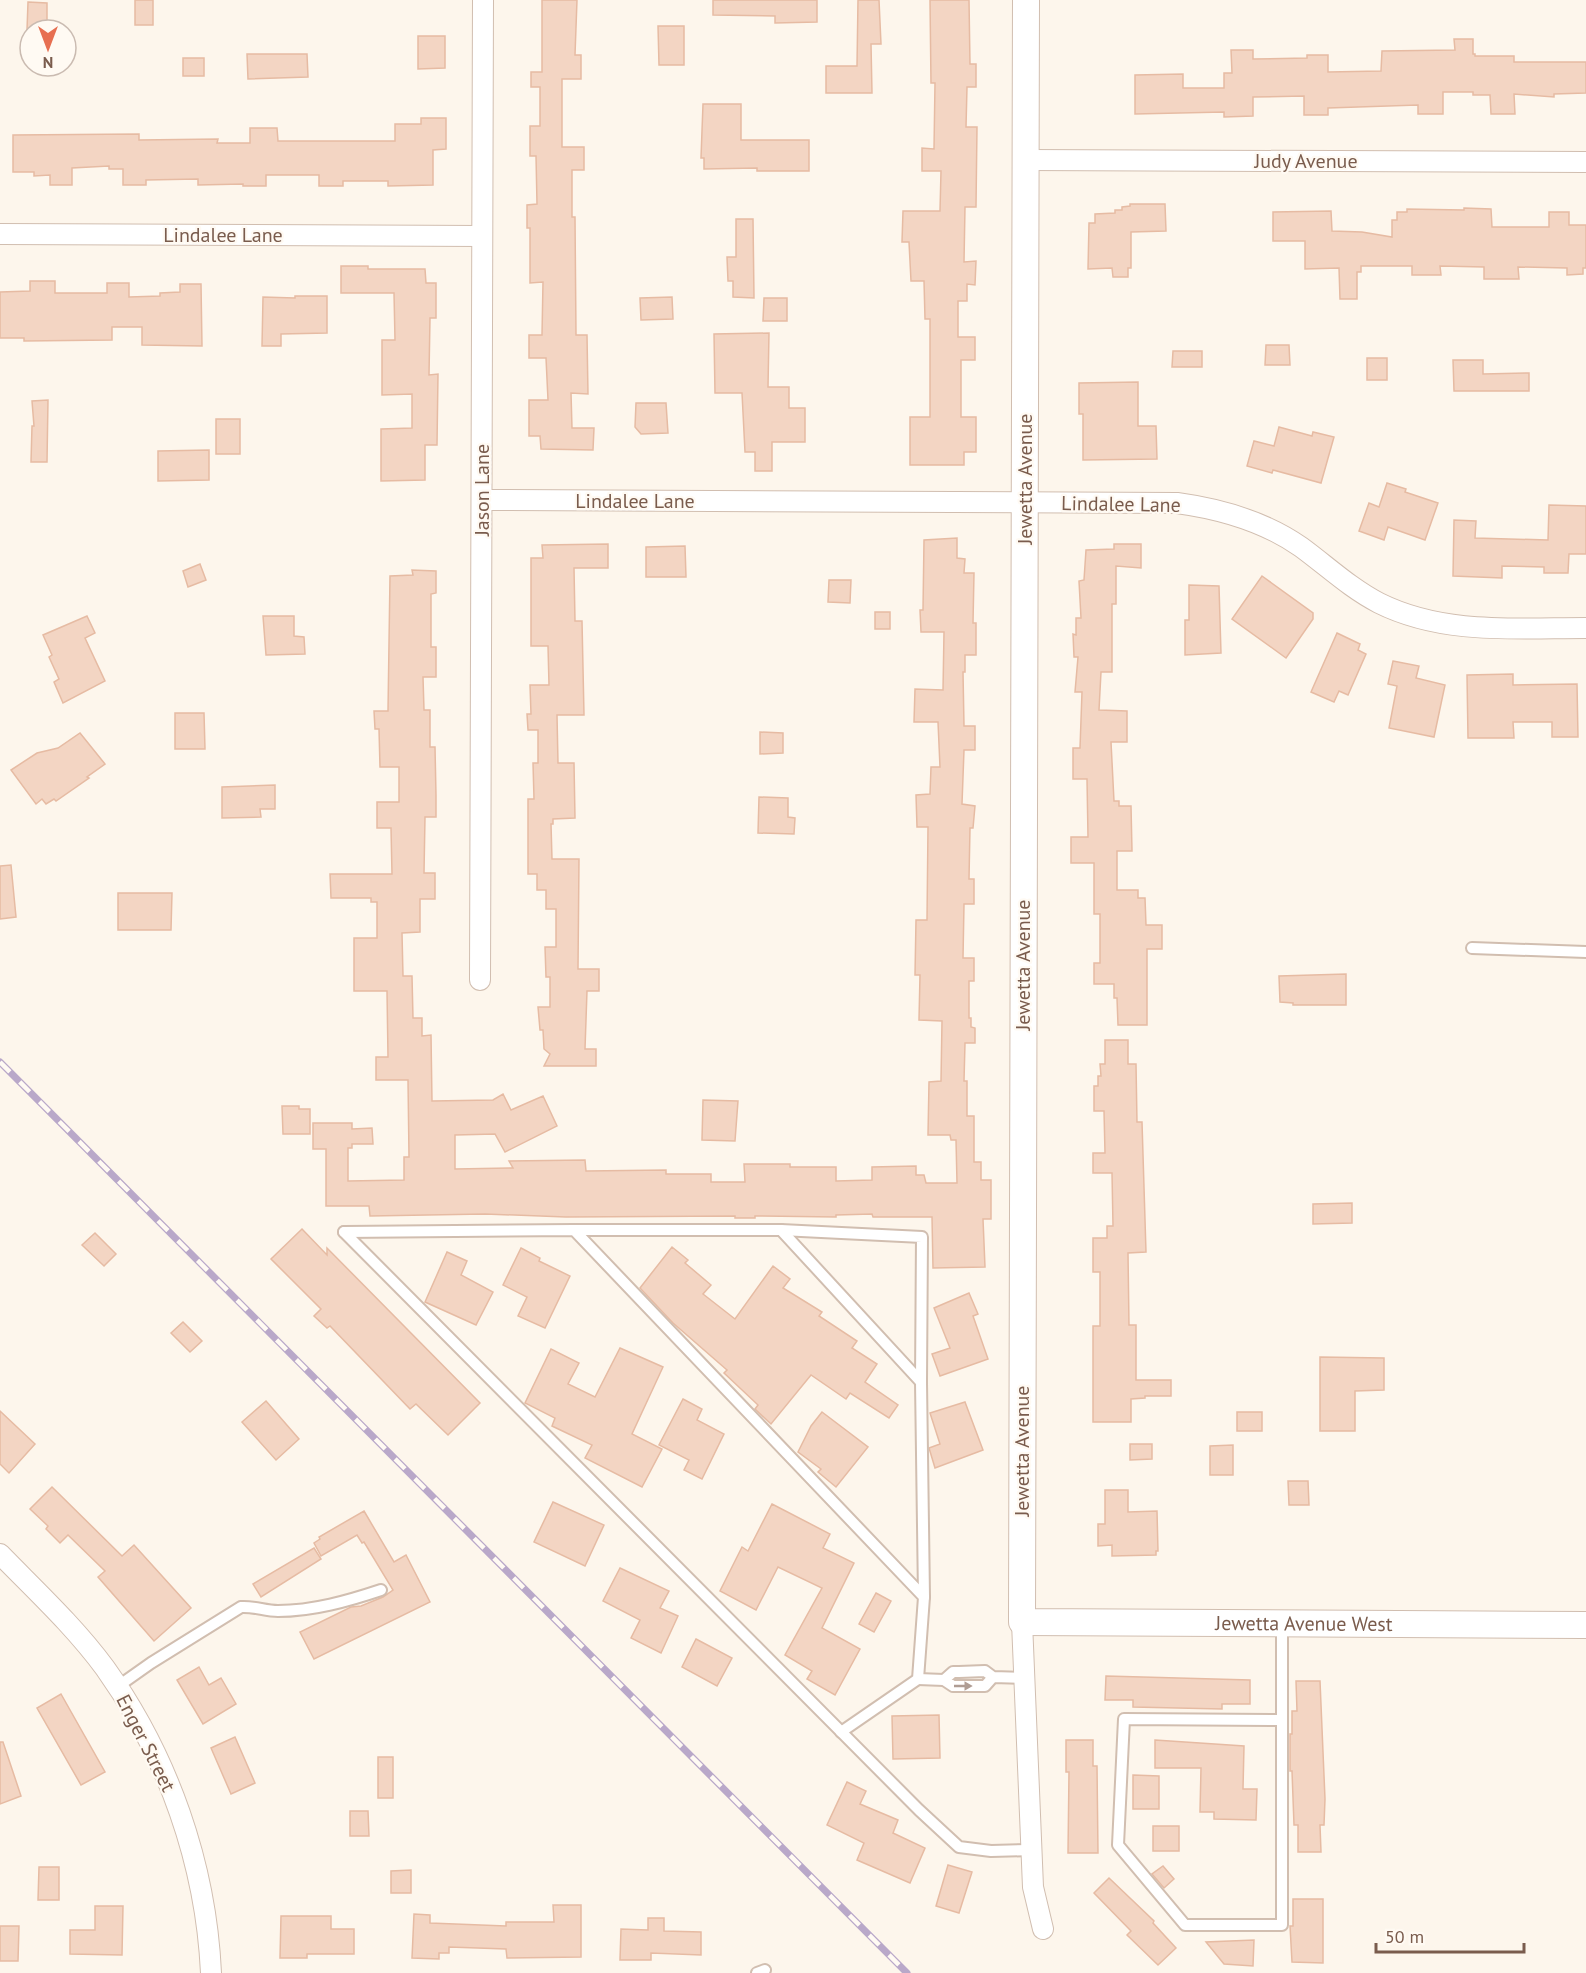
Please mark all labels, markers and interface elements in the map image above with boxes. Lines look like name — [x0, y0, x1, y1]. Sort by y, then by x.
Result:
north arrow — [18, 18, 78, 78]
text: N — [43, 53, 53, 73]
street label: Judy Avenue — [1253, 148, 1358, 174]
street label: Lindalee Lane — [163, 222, 283, 248]
street label: Jewetta Avenue — [1012, 413, 1038, 546]
street label: Jason Lane — [469, 444, 495, 537]
street label: Lindalee Lane — [575, 488, 695, 514]
street label: Lindalee Lane — [1061, 490, 1181, 518]
street label: Jewetta Avenue — [1010, 899, 1036, 1032]
street label: Jewetta Avenue — [1009, 1385, 1035, 1518]
street label: Jewetta Avenue West — [1214, 1610, 1393, 1637]
one-way arrow — [954, 1681, 973, 1691]
street label: Enger Street — [110, 1690, 182, 1796]
scale bar — [1376, 1916, 1524, 1954]
text: 50 m — [1385, 1925, 1424, 1948]

